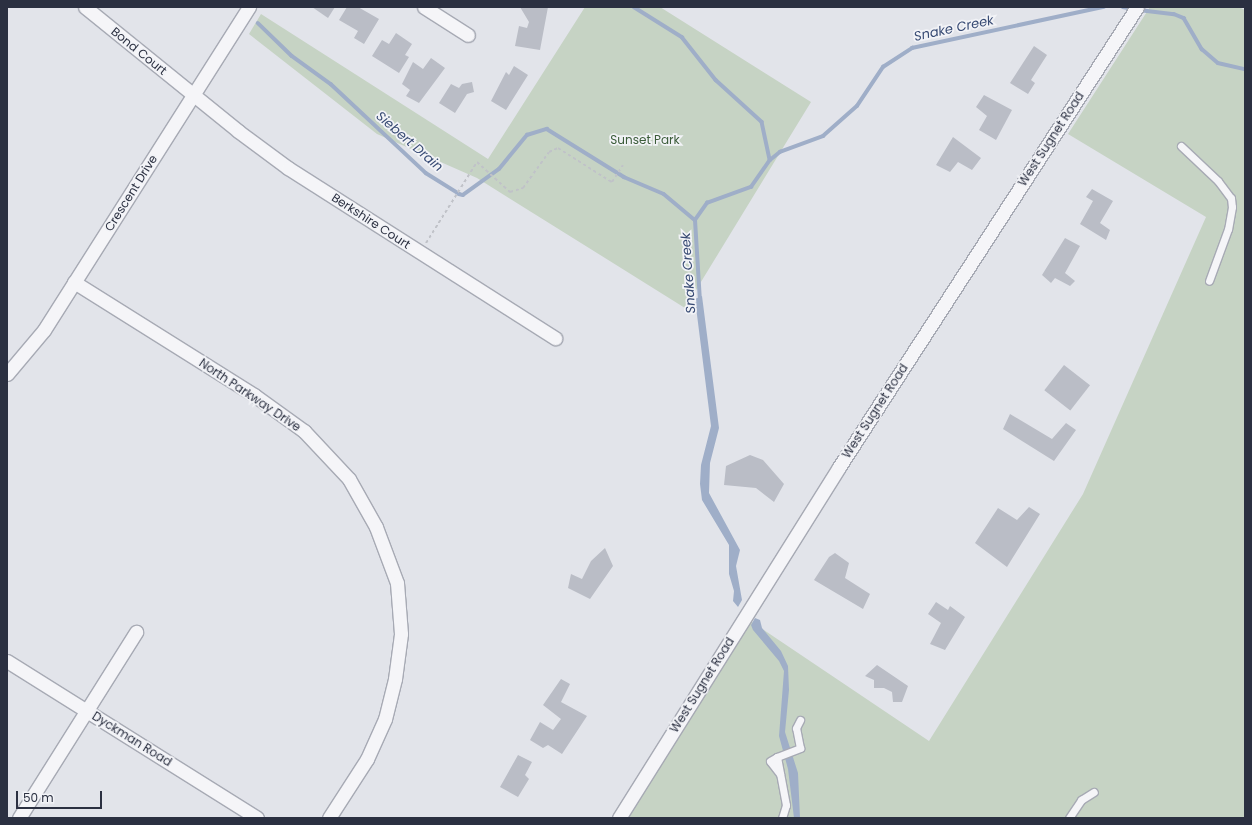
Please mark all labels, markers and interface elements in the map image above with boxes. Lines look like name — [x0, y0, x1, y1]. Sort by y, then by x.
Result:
water label: Snake Creek — [913, 13, 995, 45]
street label: Bond Court — [108, 24, 170, 78]
street label: West Sugnet Road — [1015, 89, 1087, 189]
water label: Siebert Drain — [372, 109, 446, 175]
park label: Sunset Park — [610, 133, 680, 147]
street label: Crescent Drive — [102, 152, 160, 234]
street label: Berkshire Court — [329, 190, 413, 252]
water label: Snake Creek — [678, 232, 700, 314]
street label: North Parkway Drive — [196, 356, 304, 434]
street label: West Sugnet Road — [839, 361, 911, 461]
street label: West Sugnet Road — [667, 635, 737, 735]
street label: Dyckman Road — [89, 709, 175, 769]
scale bar — [18, 783, 104, 809]
text: 50 m — [23, 789, 54, 806]

